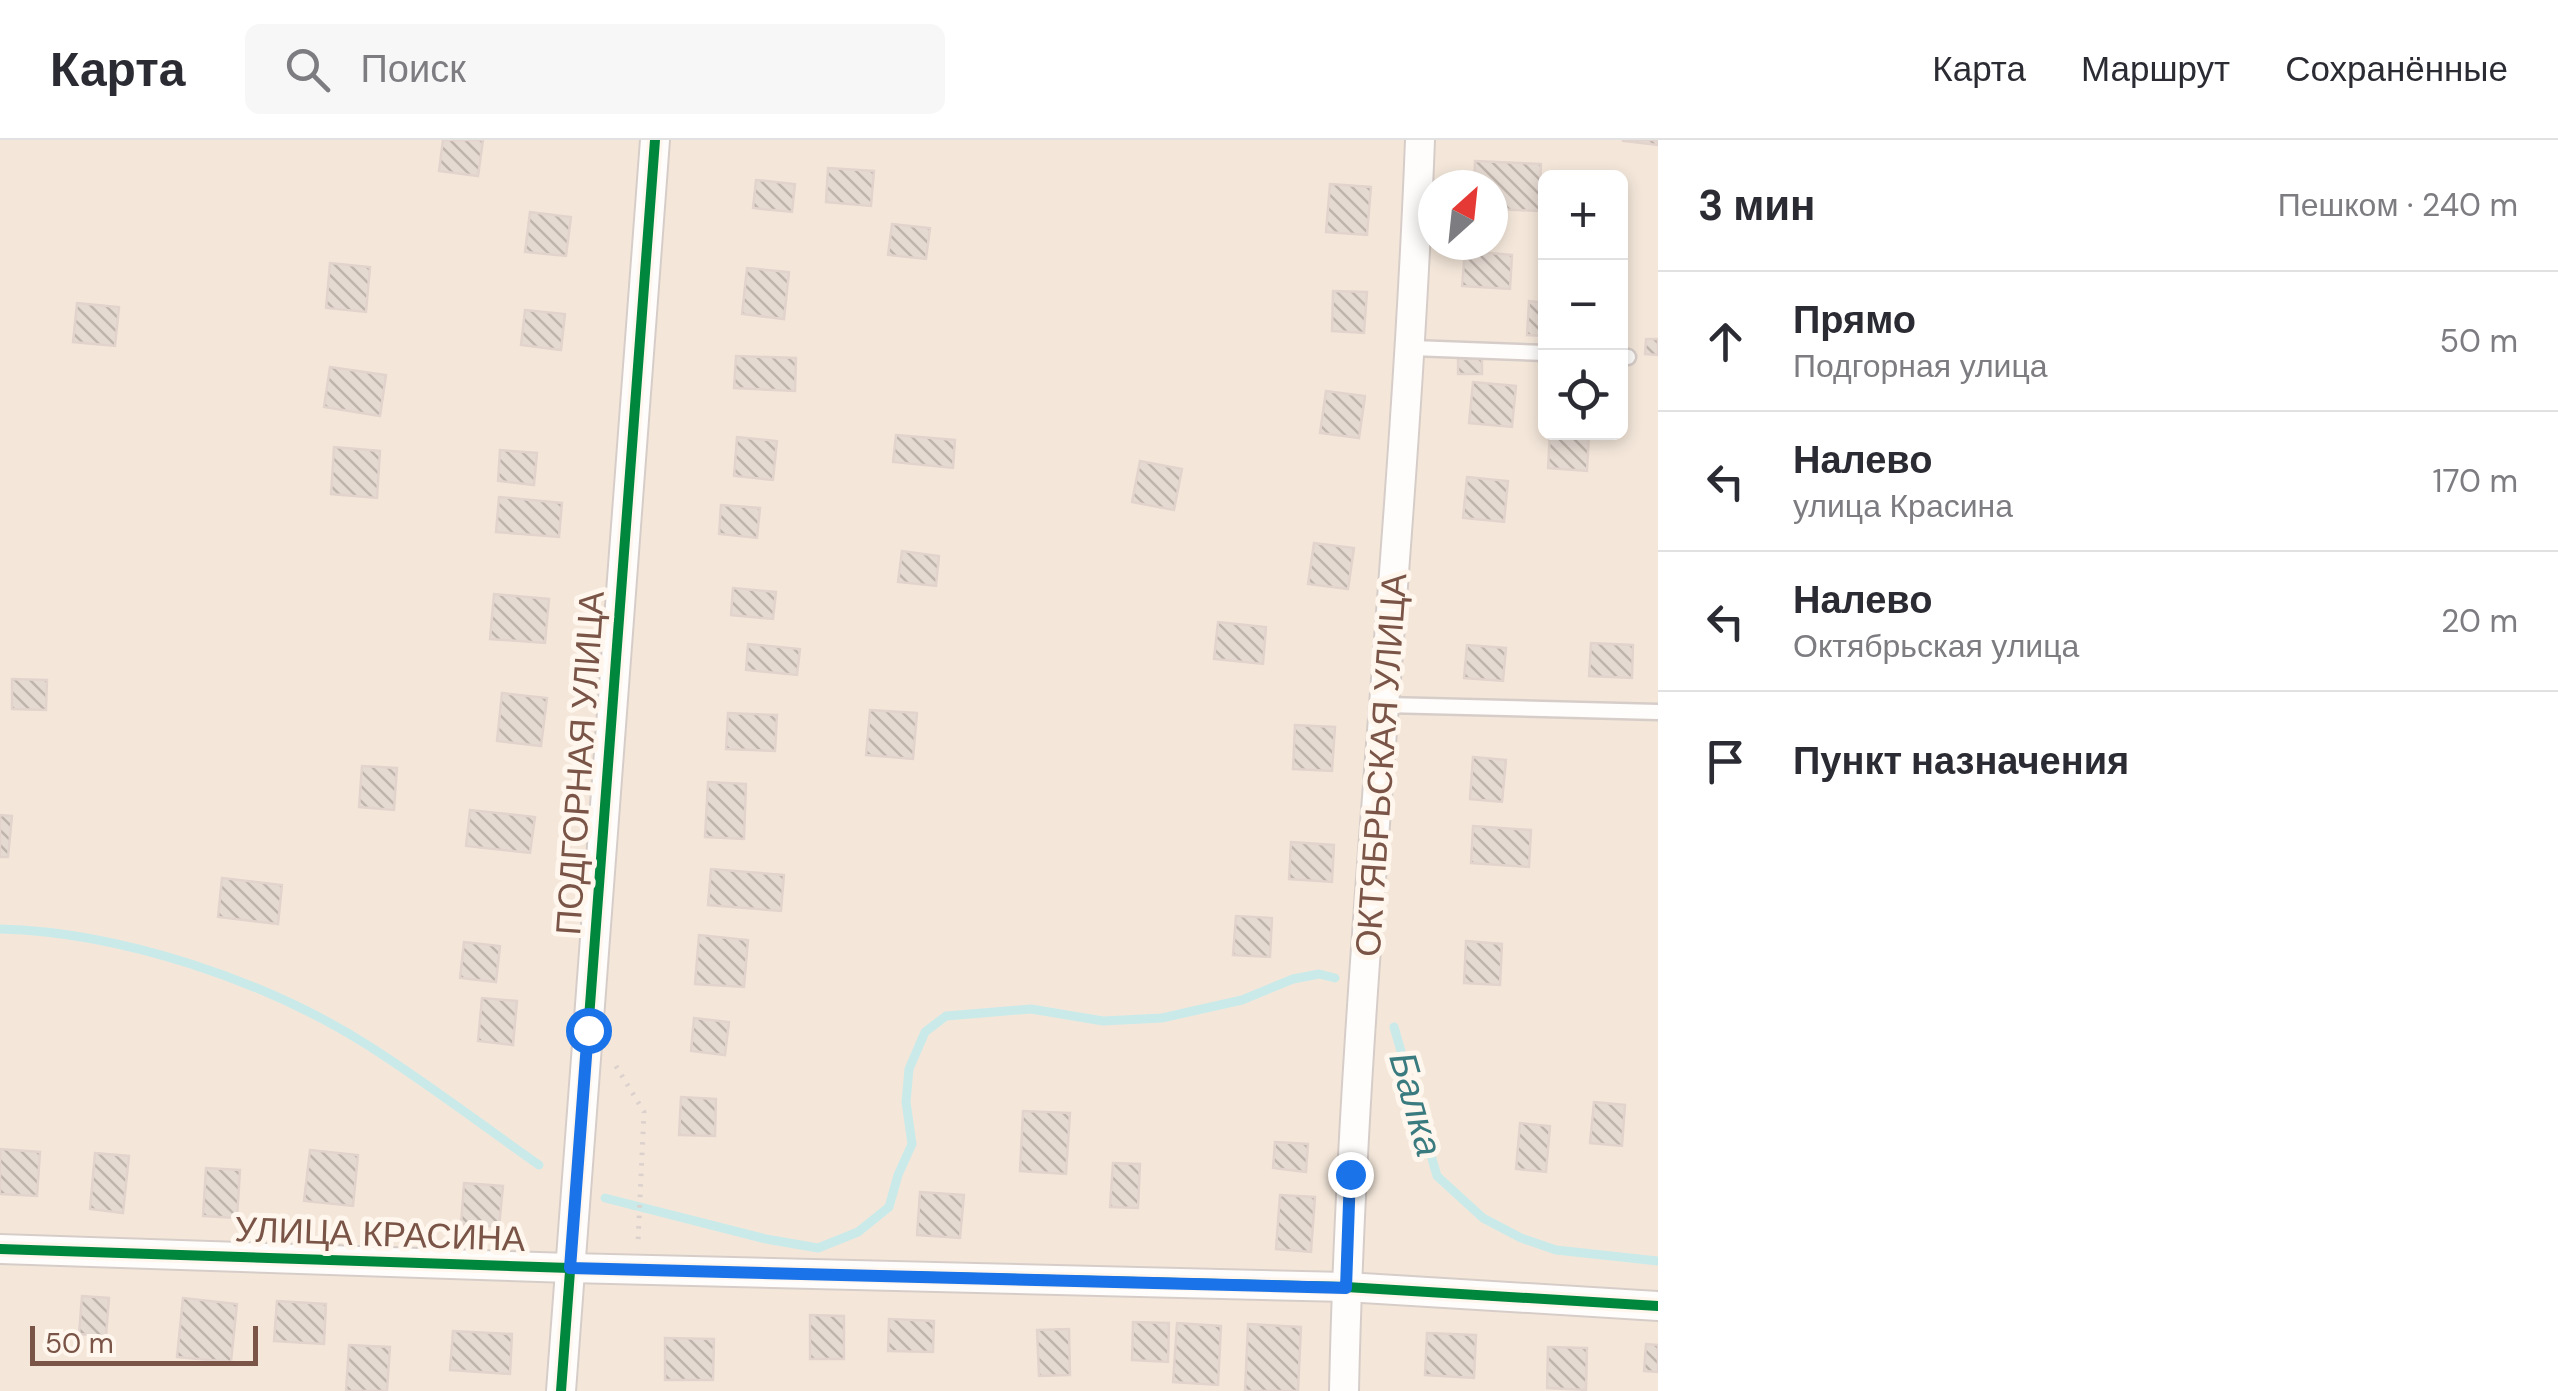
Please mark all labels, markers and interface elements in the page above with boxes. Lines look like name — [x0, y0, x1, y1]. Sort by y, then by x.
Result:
search box — [245, 24, 945, 114]
text: Карта — [50, 38, 185, 101]
icon: search — [280, 42, 335, 97]
text: Поиск — [360, 44, 466, 94]
text: Карта — [1932, 46, 2026, 92]
text: Маршрут — [2081, 46, 2230, 92]
text: Сохранённые — [2285, 46, 2508, 92]
north arrow — [1418, 170, 1508, 260]
map controls — [1538, 170, 1628, 440]
button: + — [1538, 170, 1628, 260]
text: 3 мин — [1698, 178, 1815, 233]
text: Пешком · 240 m — [2278, 184, 2518, 226]
button: − — [1538, 260, 1628, 350]
text: Прямо — [1793, 295, 1916, 345]
icon: ahead — [1698, 314, 1753, 369]
text: 50 m — [2440, 320, 2518, 362]
text: Подгорная улица — [1793, 345, 2048, 387]
button: locate — [1538, 350, 1628, 440]
text: Налево — [1793, 435, 1932, 485]
icon: left — [1698, 454, 1753, 509]
text: 170 m — [2432, 460, 2518, 502]
text: улица Красина — [1793, 485, 2013, 527]
street label: ОКТЯБРЬСКАЯ УЛИЦА — [1345, 571, 1417, 958]
text: Налево — [1793, 575, 1932, 625]
street label: ПОДГОРНАЯ УЛИЦА — [545, 589, 615, 936]
icon: left — [1698, 594, 1753, 649]
text: 20 m — [2441, 600, 2518, 642]
text: Октябрьская улица — [1793, 625, 2079, 667]
icon: arrive — [1698, 734, 1753, 789]
text: Пункт назначения — [1793, 736, 2129, 786]
route start — [566, 1008, 612, 1054]
water label: Балка — [1377, 1046, 1455, 1162]
route end — [1328, 1152, 1374, 1198]
street label: УЛИЦА КРАСИНА — [234, 1206, 527, 1262]
scale bar — [30, 1321, 258, 1366]
text: 50 m — [45, 1325, 114, 1362]

